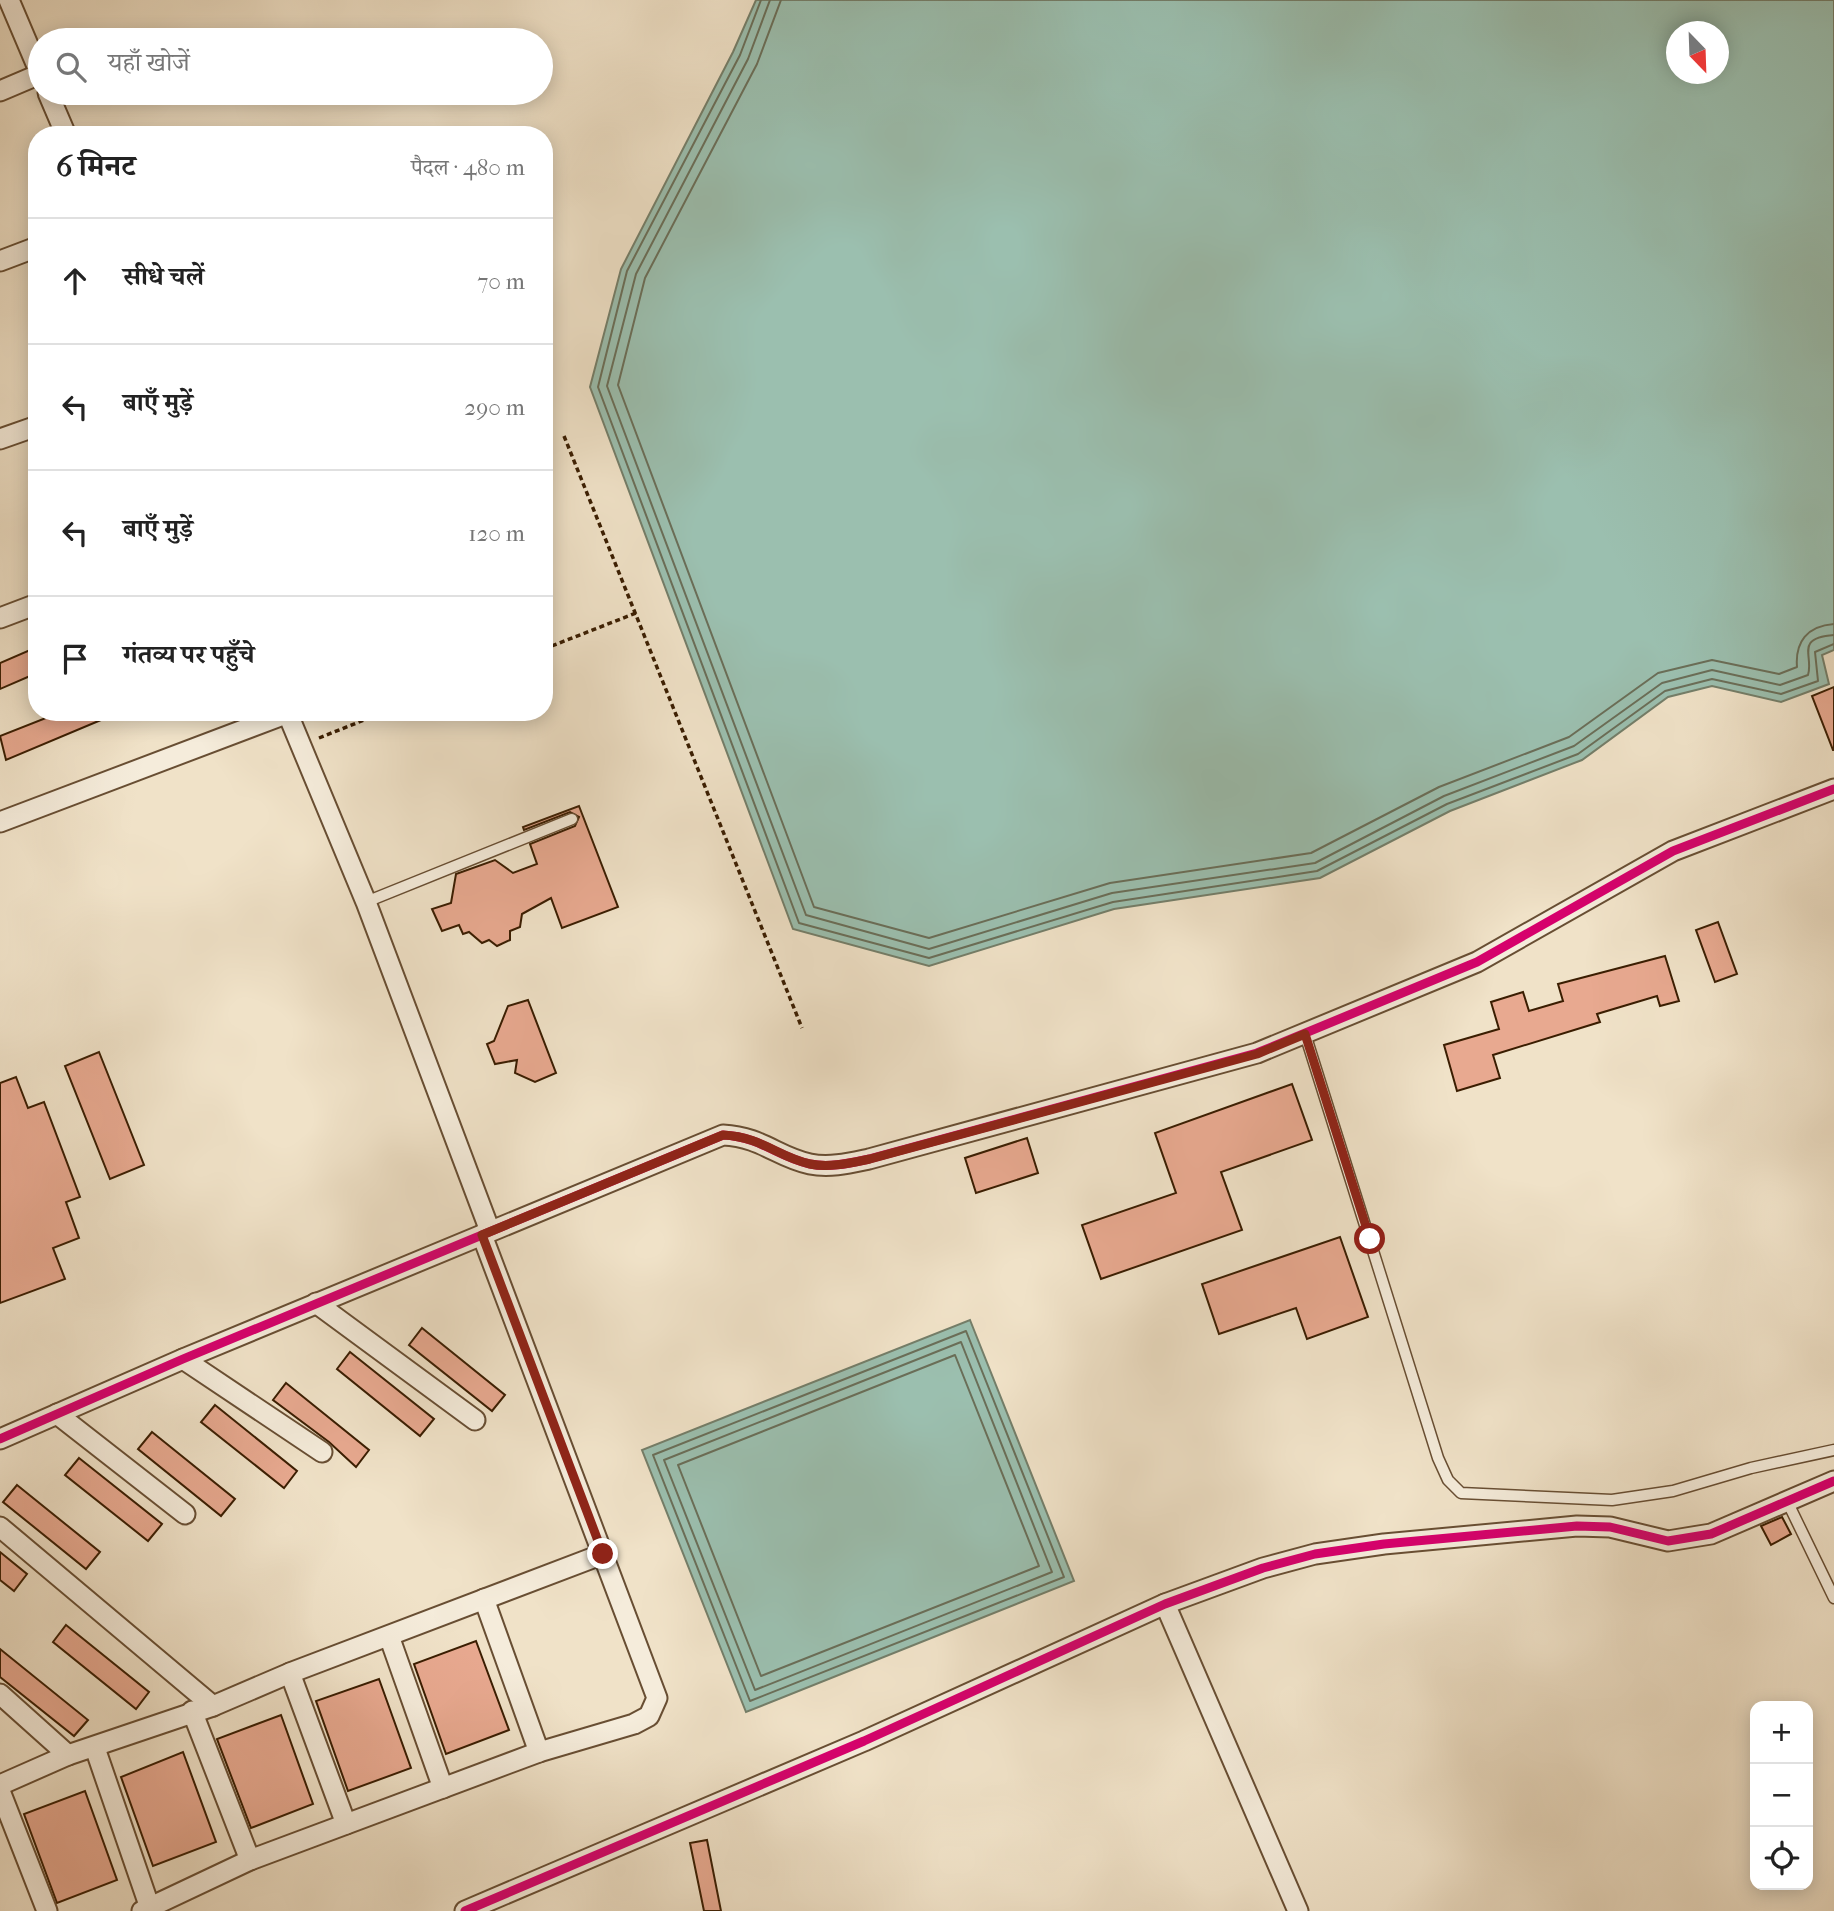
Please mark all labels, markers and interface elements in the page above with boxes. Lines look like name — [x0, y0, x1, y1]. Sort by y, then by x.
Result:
north arrow — [1666, 21, 1729, 84]
search box — [28, 28, 553, 105]
text: यहाँ खोजें — [108, 47, 190, 78]
icon: search — [52, 48, 90, 86]
text: 6 मिनट — [56, 149, 136, 184]
text: पैदल · 480 m — [411, 154, 525, 181]
text: सीधे चलें — [123, 261, 204, 292]
icon: ahead — [56, 262, 94, 300]
text: 70 m — [477, 268, 525, 295]
text: बाएँ मुड़ें — [123, 387, 193, 418]
icon: left — [56, 388, 94, 426]
text: 290 m — [464, 394, 525, 421]
text: बाएँ मुड़ें — [123, 513, 193, 544]
icon: left — [56, 514, 94, 552]
text: 120 m — [468, 520, 525, 547]
text: गंतव्य पर पहुँचे — [123, 639, 254, 670]
icon: arrive — [56, 640, 94, 678]
route start — [1354, 1223, 1385, 1254]
route end — [587, 1538, 618, 1569]
map controls — [1750, 1701, 1813, 1890]
button: + — [1750, 1701, 1813, 1764]
button: − — [1750, 1764, 1813, 1827]
button: locate — [1750, 1827, 1813, 1890]

